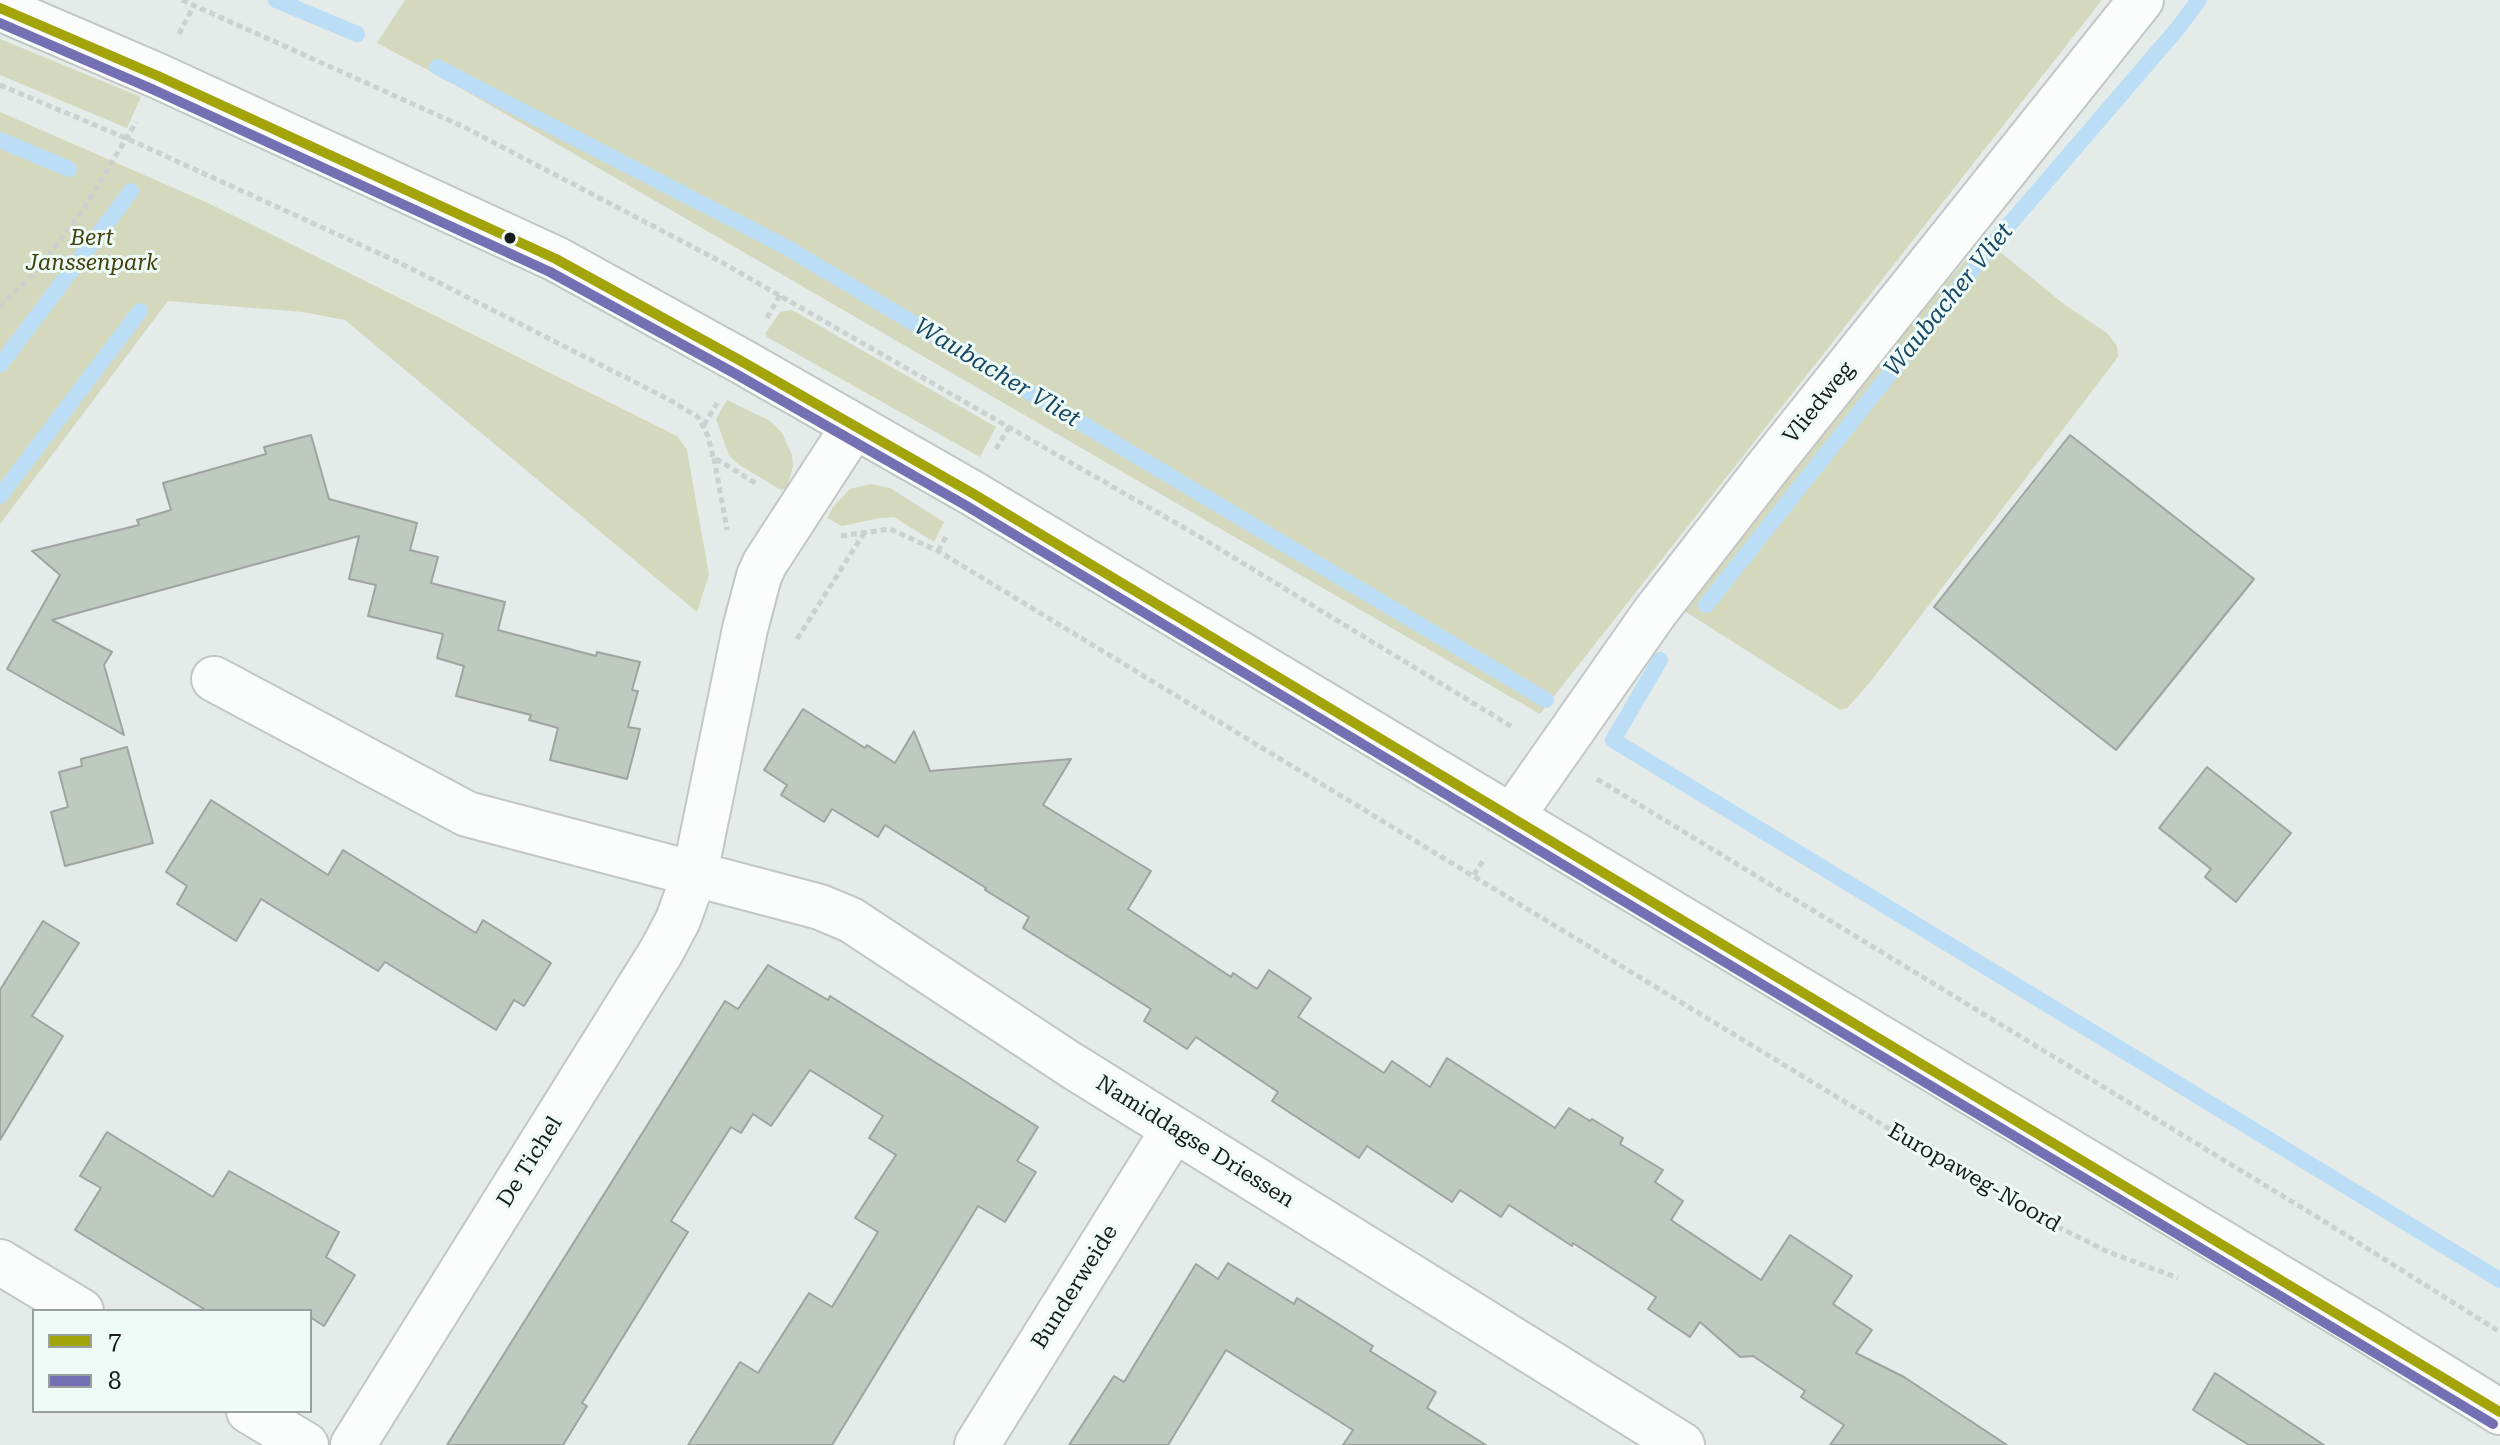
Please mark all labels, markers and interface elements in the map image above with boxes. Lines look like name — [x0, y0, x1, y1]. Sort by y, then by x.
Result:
water label: Waubacher Vliet — [1878, 218, 2020, 382]
park label: Bert Janssenpark — [26, 226, 158, 278]
unlabelled marker — [502, 230, 518, 246]
water label: Waubacher Vliet — [909, 312, 1085, 434]
street label: Vliedweg — [1778, 357, 1860, 449]
street label: Namiddagse Driessen — [1091, 1070, 1299, 1214]
street label: De Tichel — [492, 1112, 568, 1212]
street label: Europaweg-Noord — [1883, 1118, 2065, 1238]
street label: Bunderweide — [1026, 1220, 1124, 1354]
legend — [32, 1309, 312, 1413]
text: 7 — [108, 1327, 121, 1355]
text: 8 — [108, 1367, 121, 1395]

